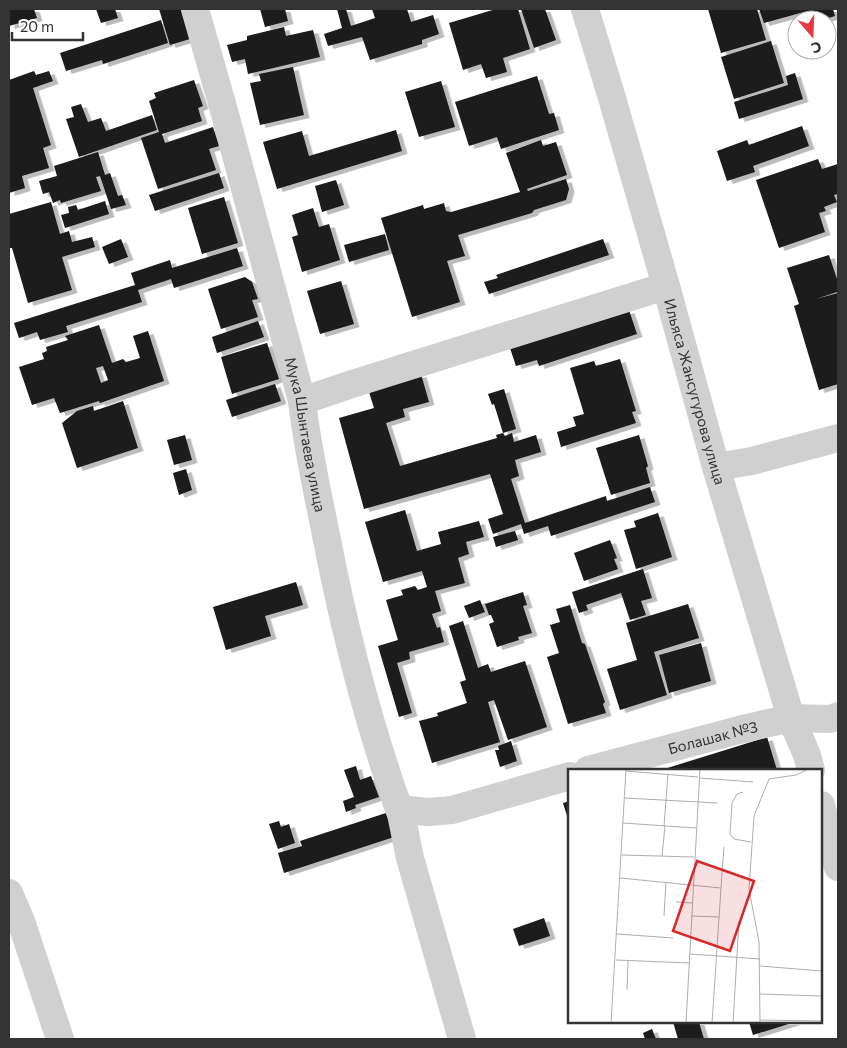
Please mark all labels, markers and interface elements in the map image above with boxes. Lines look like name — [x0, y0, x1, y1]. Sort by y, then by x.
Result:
scale bar — [12, 10, 84, 42]
north arrow — [787, 10, 837, 60]
text: 20 m — [20, 17, 54, 35]
text: С — [809, 38, 824, 57]
street label: Ильяса Жансугурова улица — [661, 296, 730, 487]
street label: Мука Шынтаева улица — [282, 355, 330, 514]
street label: Болашак №3 — [666, 717, 759, 757]
inset map — [568, 769, 822, 1023]

